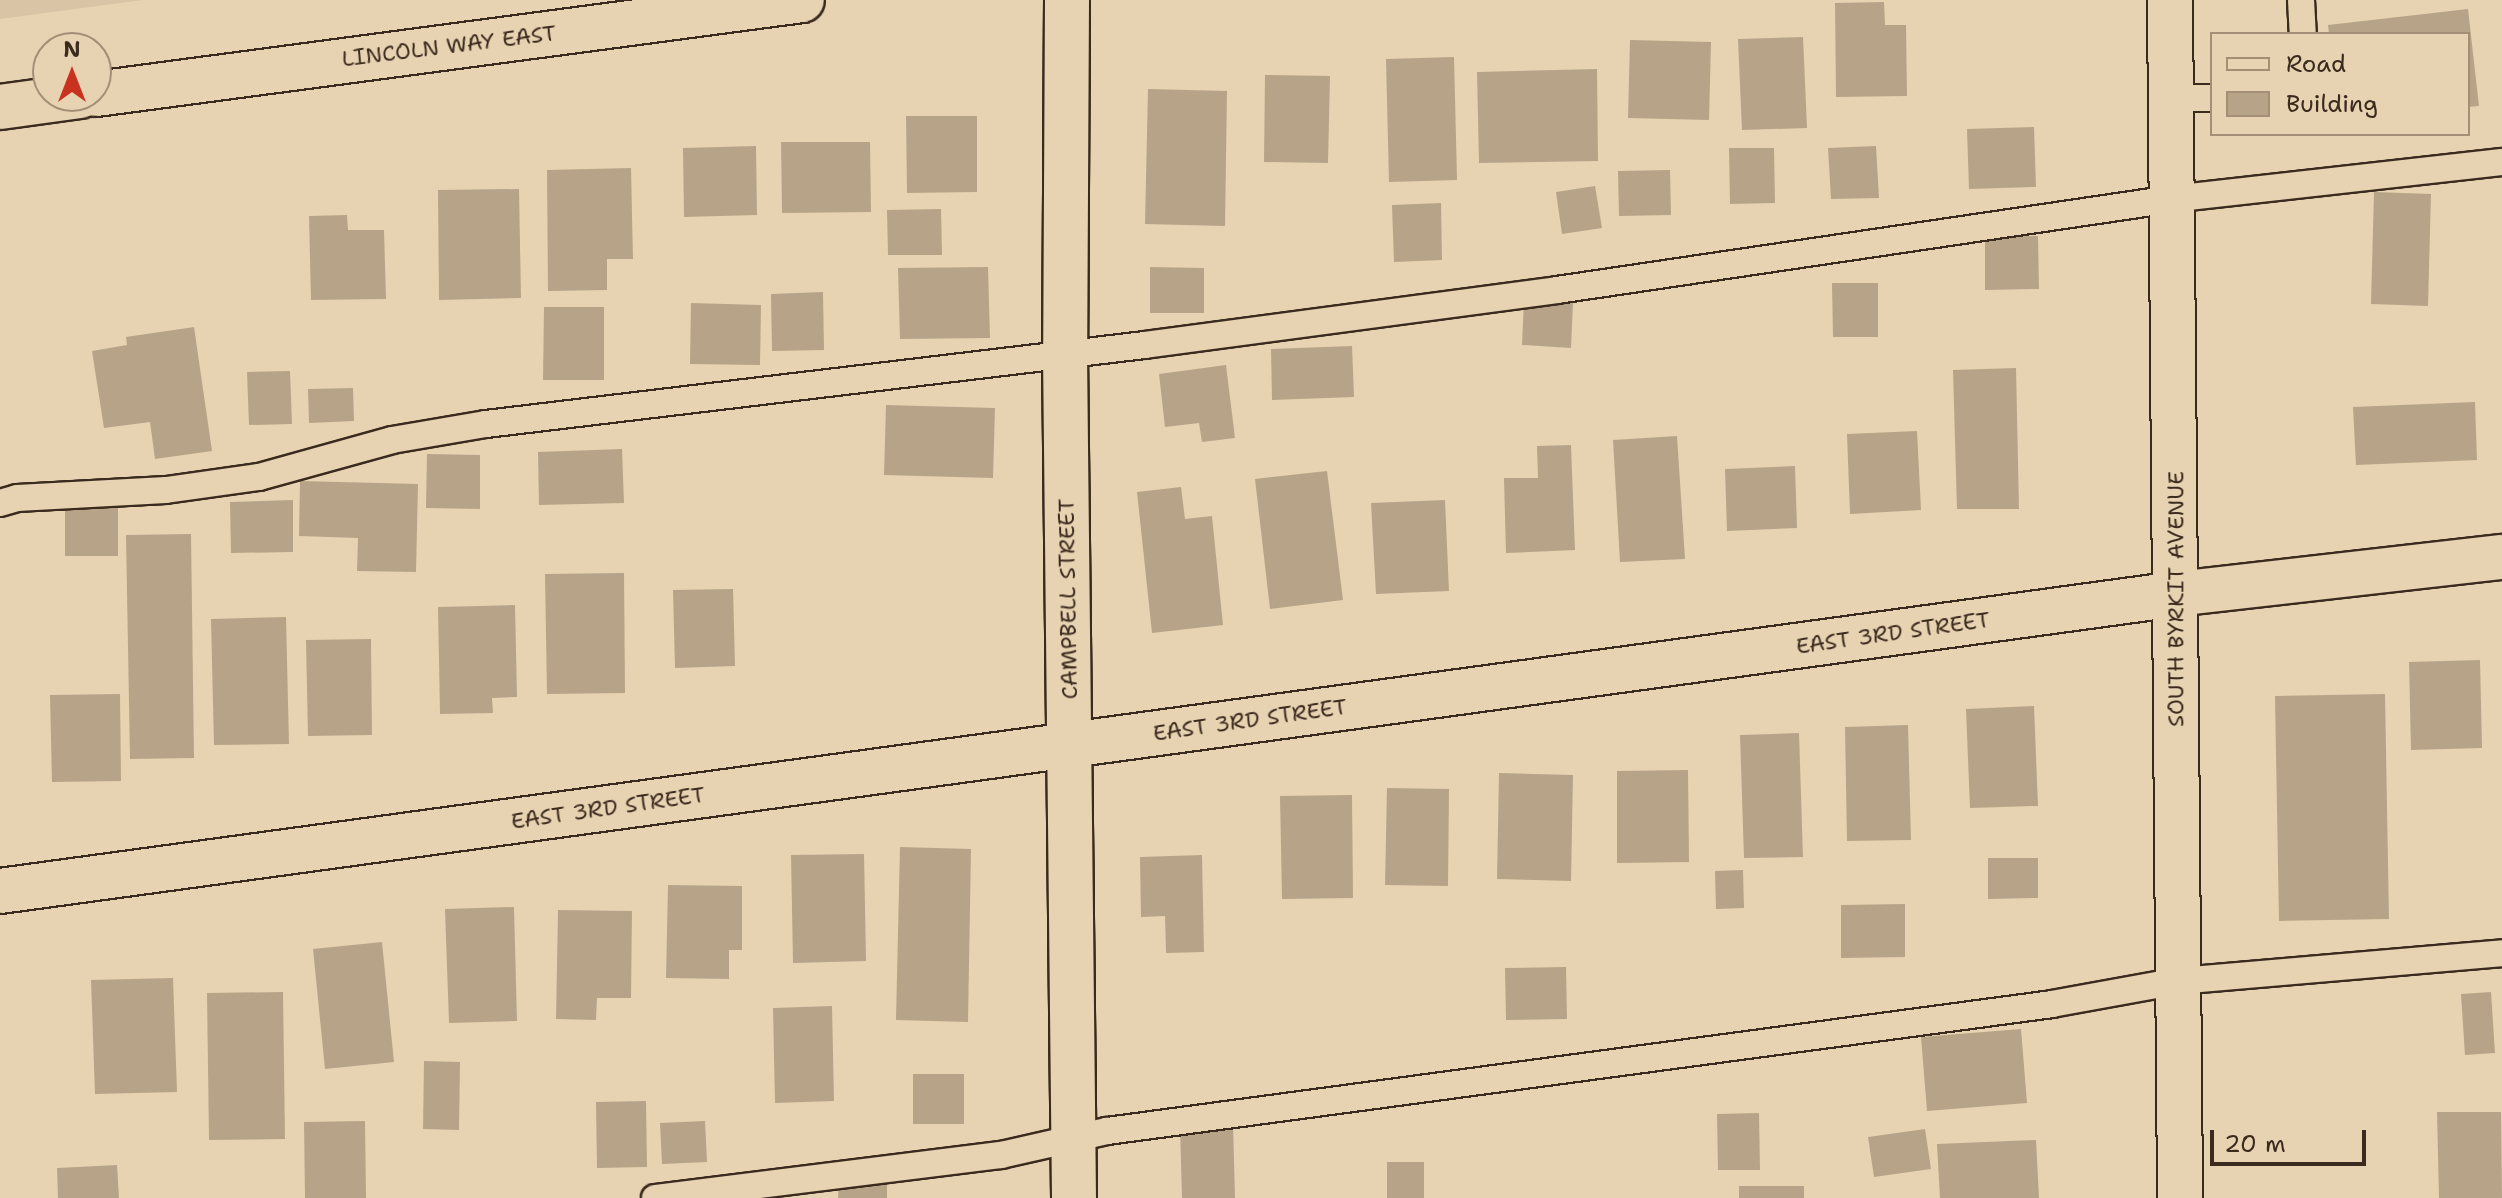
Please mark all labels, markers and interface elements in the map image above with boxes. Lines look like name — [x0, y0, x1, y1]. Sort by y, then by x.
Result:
street label: LINCOLN WAY EAST — [340, 20, 558, 72]
north arrow — [32, 32, 112, 112]
legend — [2210, 32, 2470, 136]
text: N — [63, 35, 81, 64]
text: Road — [2286, 48, 2346, 80]
text: Building — [2286, 88, 2378, 120]
street label: SOUTH BYRKIT AVENUE — [2163, 471, 2189, 727]
street label: CAMPBELL STREET — [1053, 498, 1083, 700]
street label: EAST 3RD STREET — [1794, 606, 1992, 660]
street label: EAST 3RD STREET — [1151, 693, 1349, 747]
street label: EAST 3RD STREET — [509, 781, 707, 835]
scale bar — [2214, 1114, 2370, 1164]
text: 20 m — [2224, 1128, 2286, 1160]

